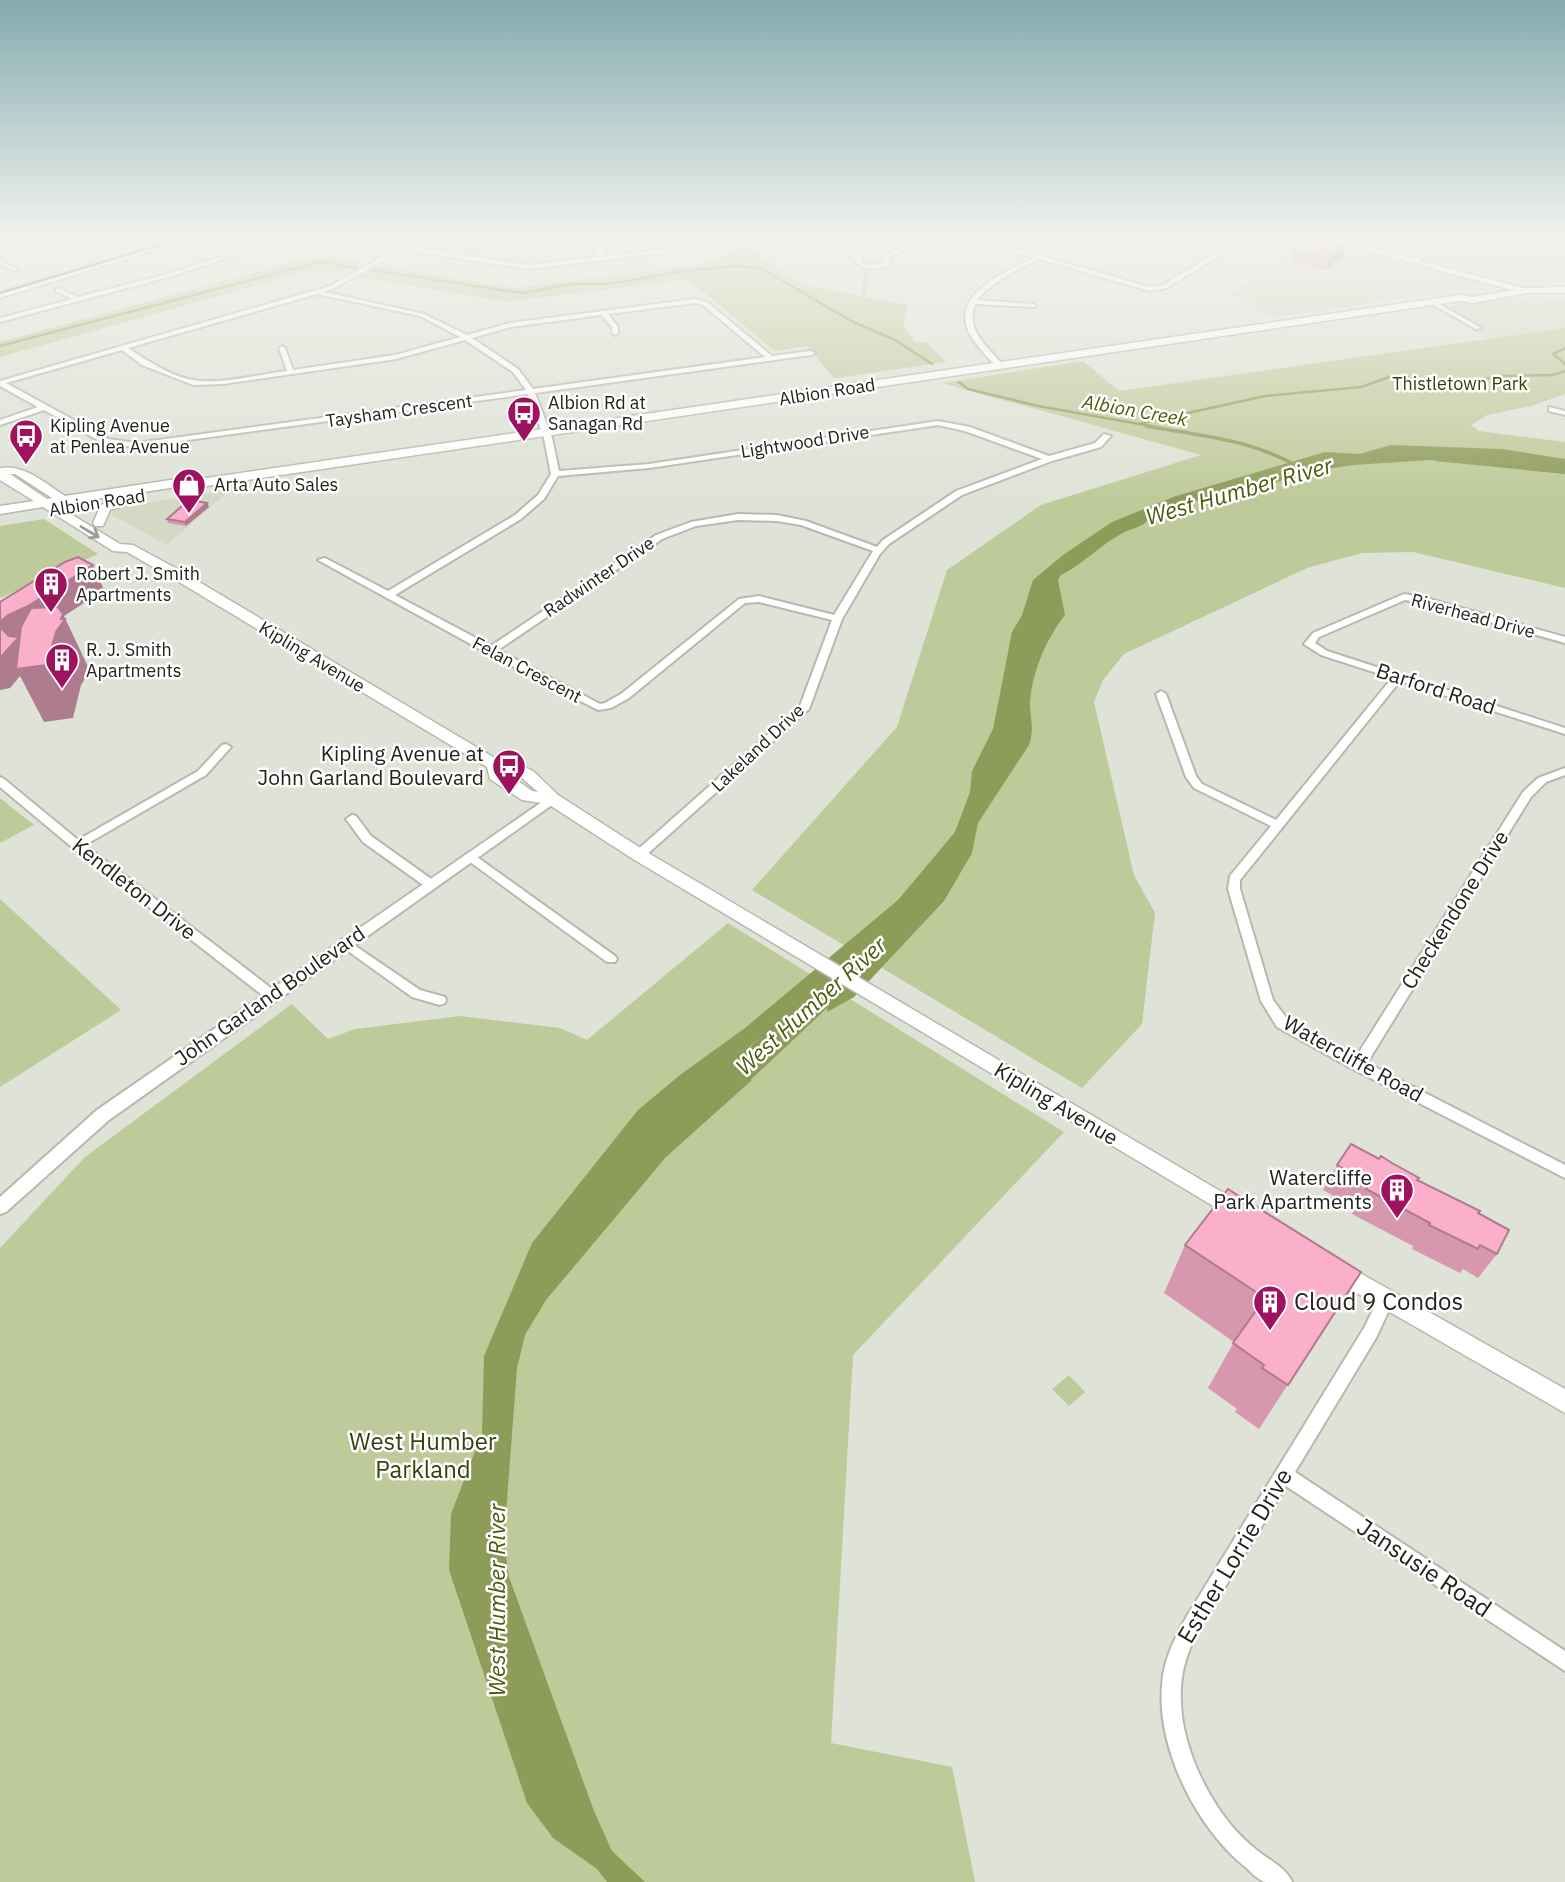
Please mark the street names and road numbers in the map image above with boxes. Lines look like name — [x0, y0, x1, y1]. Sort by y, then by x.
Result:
street label: Albion Road — [777, 373, 877, 410]
street label: Taysham Crescent — [324, 389, 474, 432]
street label: Lightwood Drive — [739, 420, 871, 463]
street label: Albion Road — [47, 484, 147, 521]
street label: Radwinter Drive — [539, 531, 659, 622]
street label: Riverhead Drive — [1409, 588, 1538, 643]
street label: Kipling Avenue — [255, 616, 370, 697]
street label: Felan Crescent — [469, 631, 586, 708]
street label: Barford Road — [1373, 656, 1500, 721]
street label: Lakeland Drive — [706, 699, 809, 797]
street label: Checkendone Drive — [1394, 825, 1514, 994]
street label: Kendleton Drive — [67, 831, 202, 946]
street label: John Garland Boulevard — [169, 919, 370, 1072]
street label: Watercliffe Road — [1278, 1008, 1428, 1108]
street label: Kipling Avenue — [989, 1055, 1124, 1151]
street label: Esther Lorrie Drive — [1169, 1462, 1299, 1649]
street label: Jansusie Road — [1351, 1510, 1498, 1624]

